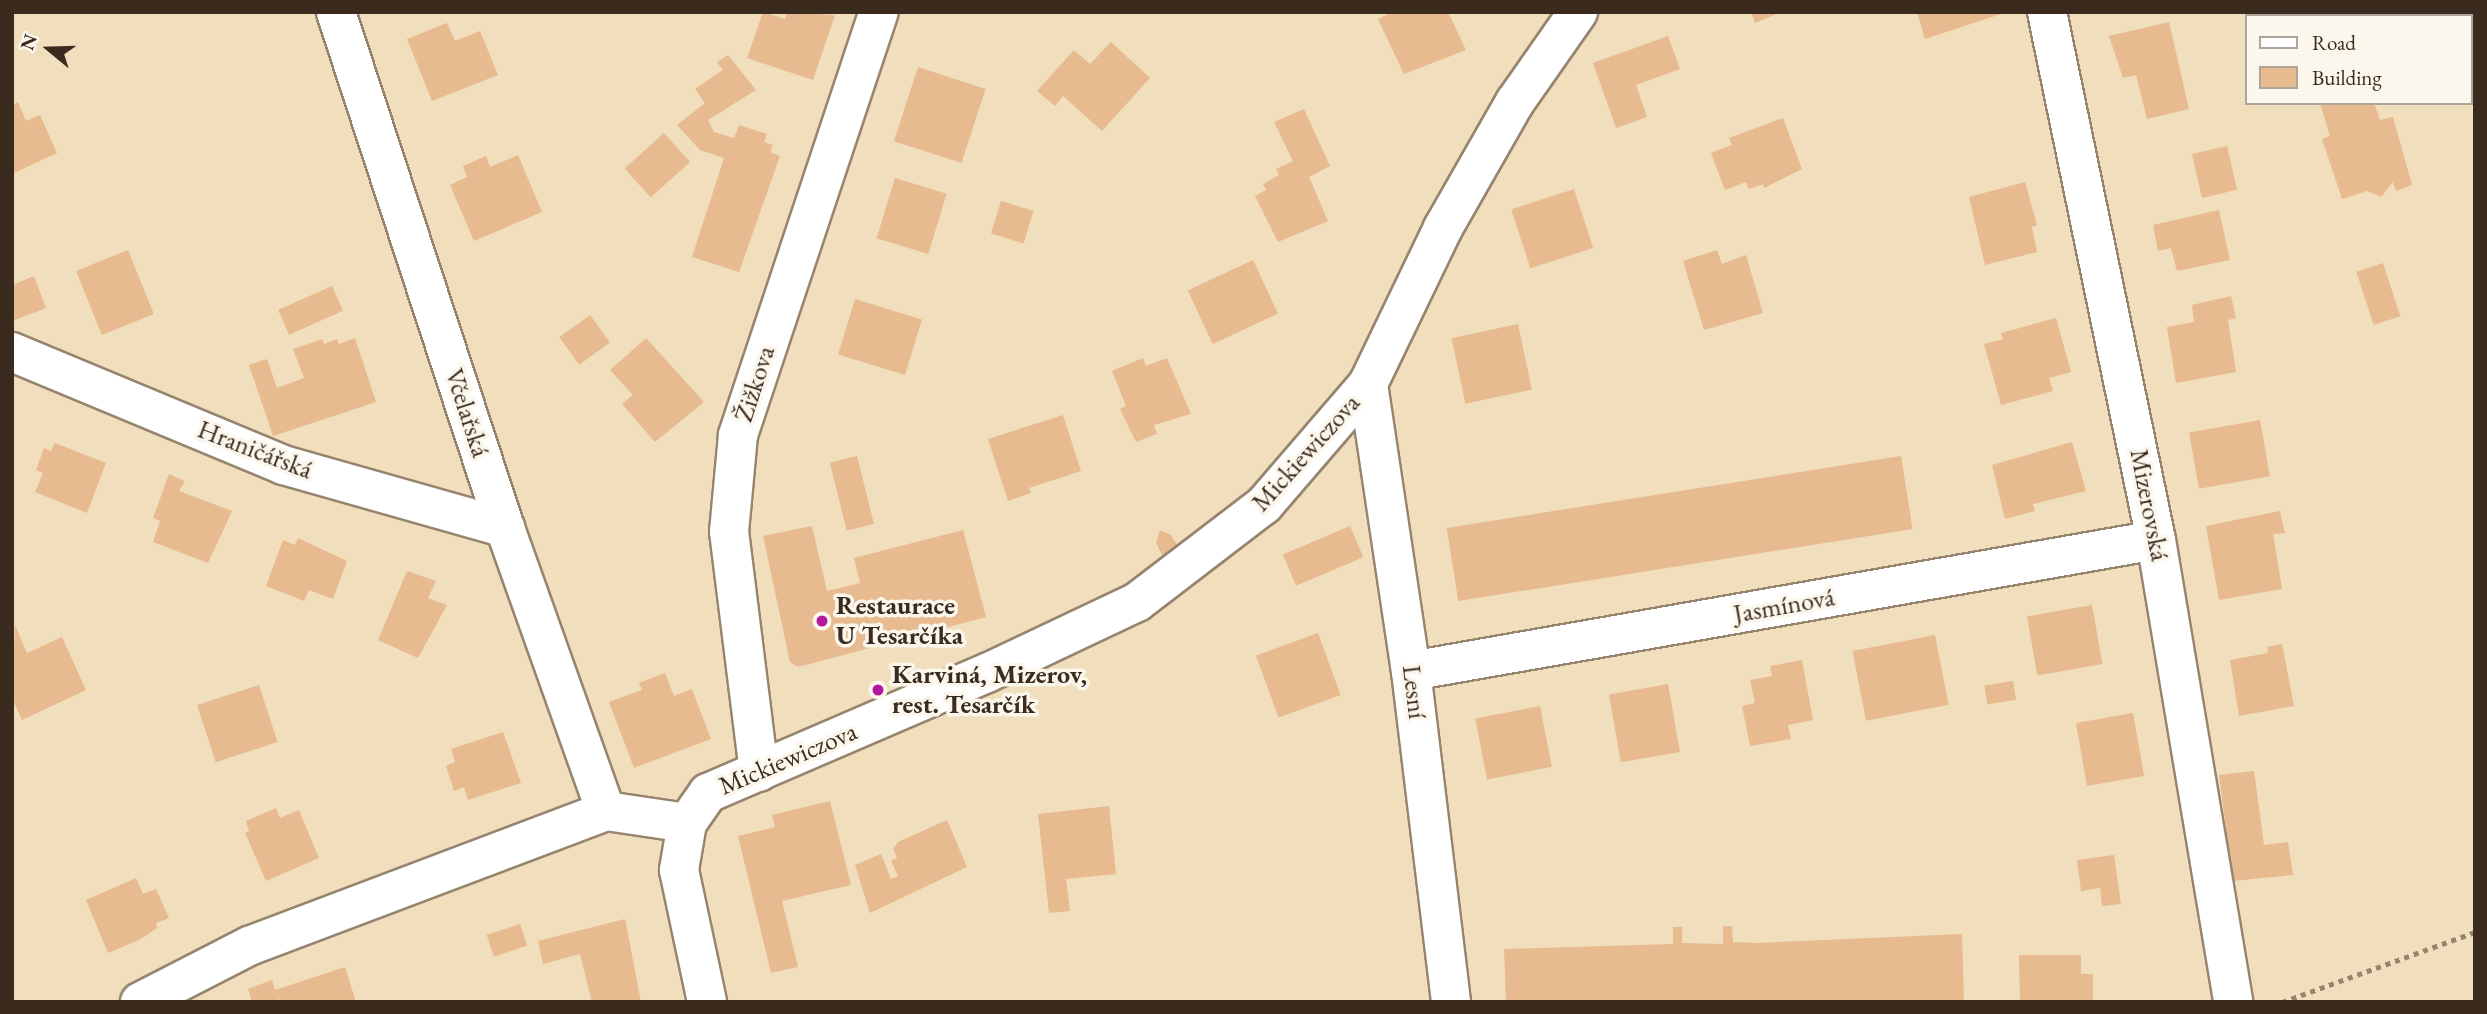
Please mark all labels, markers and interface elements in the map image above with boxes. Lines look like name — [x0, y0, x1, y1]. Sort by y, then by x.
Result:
north arrow — [14, 14, 84, 84]
legend — [2246, 14, 2473, 105]
text: Road — [2312, 29, 2356, 56]
text: N — [14, 31, 43, 53]
text: Building — [2312, 64, 2382, 91]
street label: Žižkova — [728, 342, 782, 426]
street label: Včelařská — [438, 365, 496, 461]
street label: Mickiewiczova — [1245, 388, 1367, 518]
street label: Hraničářská — [193, 414, 317, 486]
street label: Mizerovská — [2123, 446, 2175, 564]
street label: Jasmínová — [1731, 582, 1837, 630]
place label: Restaurace U Tesarčíka — [836, 590, 963, 652]
marker: Restaurace U Tesarčíka — [814, 613, 830, 629]
place label: Karviná, Mizerov, rest. Tesarčík — [892, 659, 1087, 720]
street label: Lesní — [1395, 663, 1433, 721]
marker: Karviná, Mizerov, rest. Tesarčík — [870, 682, 886, 698]
street label: Mickiewiczova — [714, 716, 862, 802]

